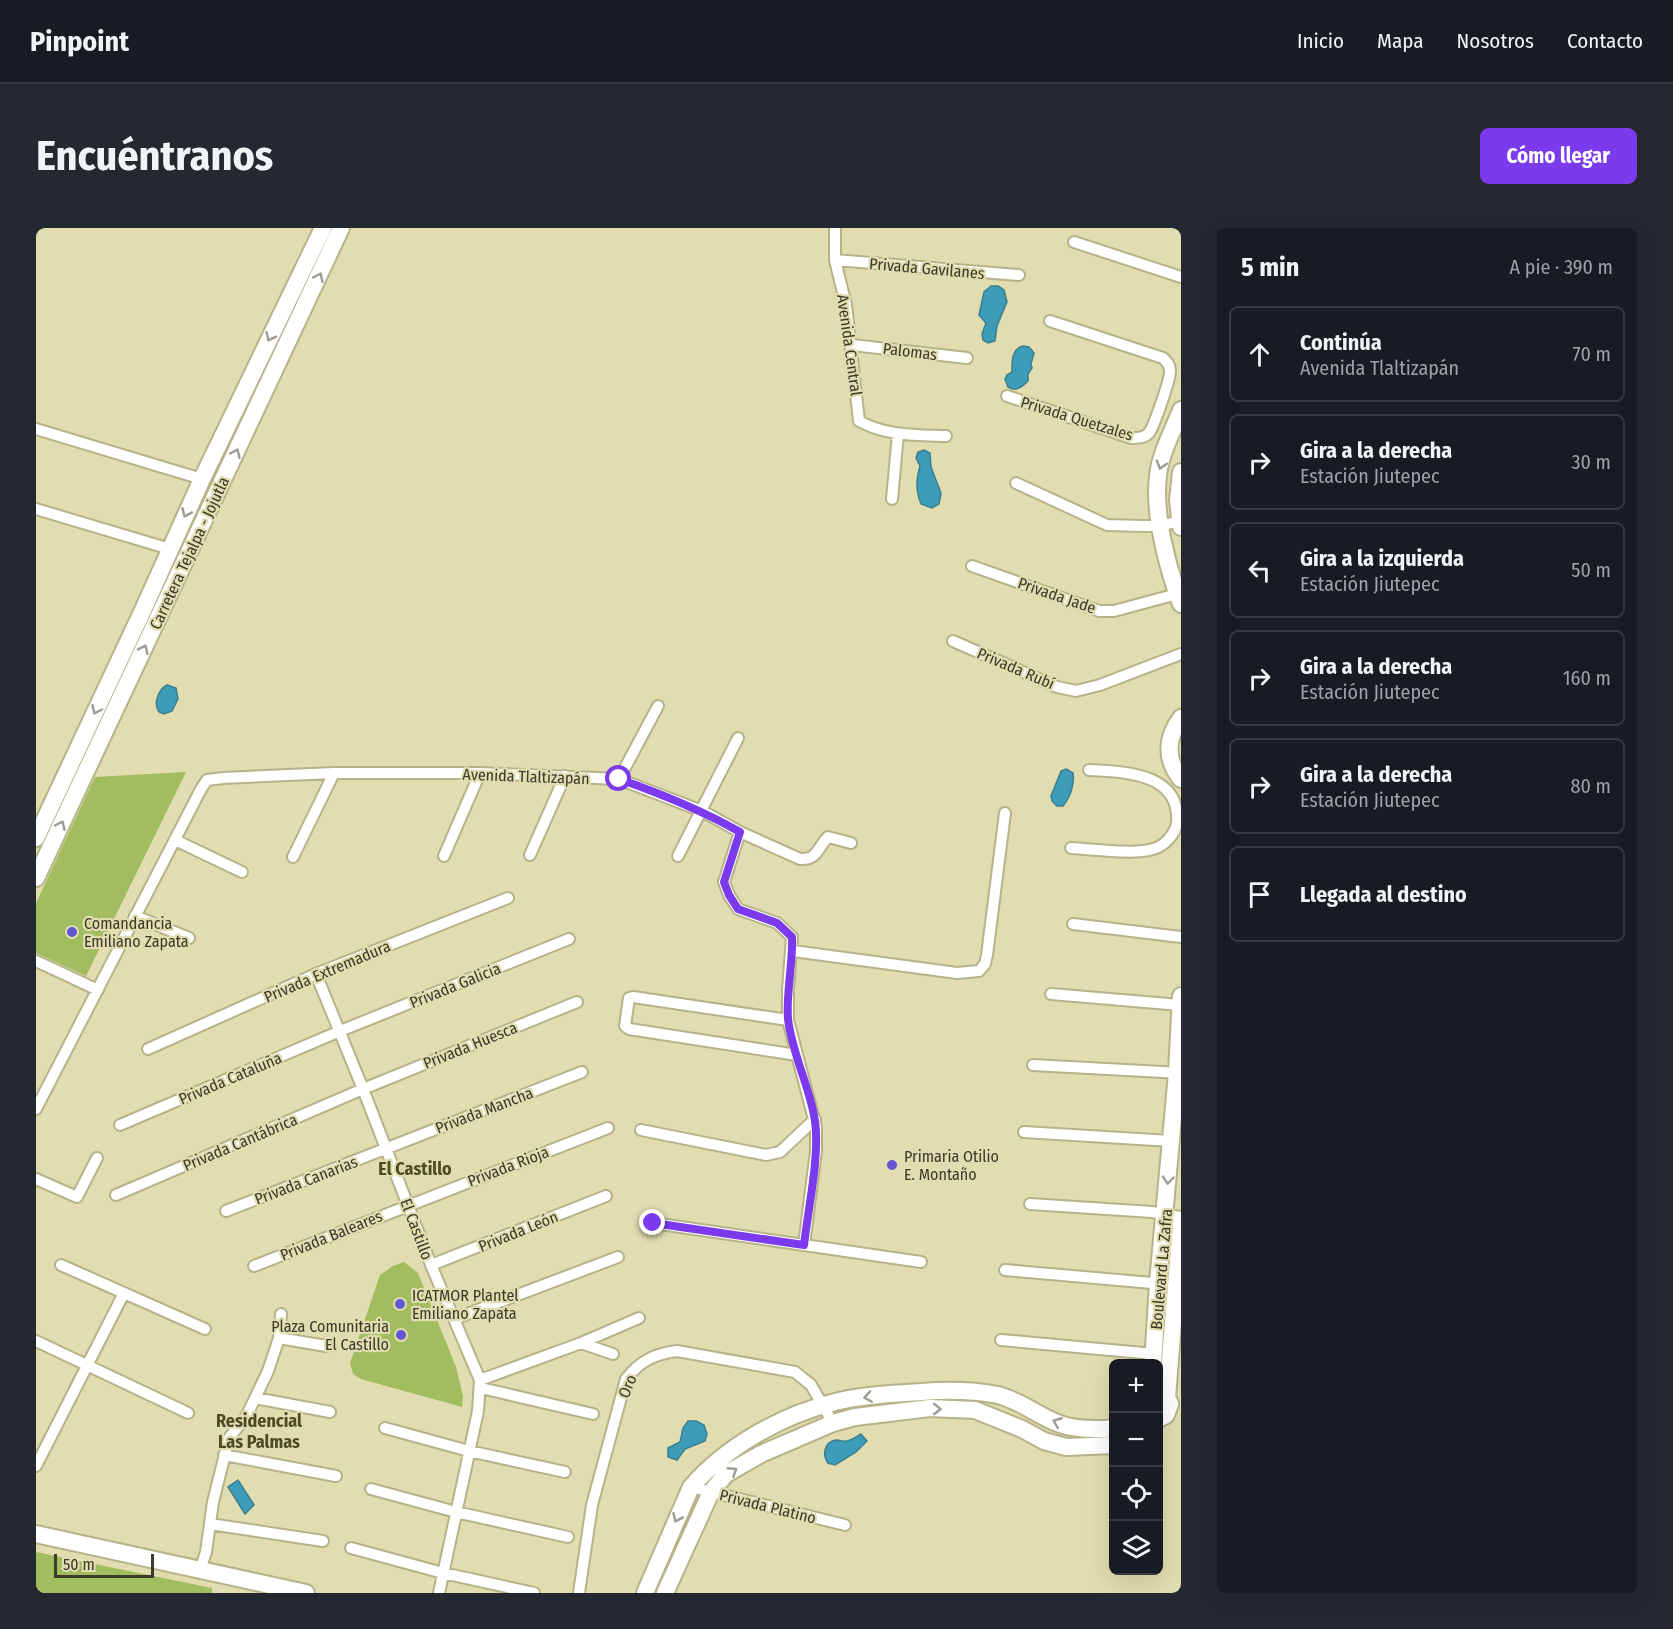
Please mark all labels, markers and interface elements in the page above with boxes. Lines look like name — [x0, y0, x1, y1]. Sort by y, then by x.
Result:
text: Pinpoint — [30, 25, 129, 58]
text: Inicio — [1297, 28, 1344, 54]
text: Mapa — [1377, 28, 1424, 54]
text: Nosotros — [1457, 28, 1534, 54]
text: Contacto — [1567, 28, 1643, 54]
button: Cómo llegar — [1480, 128, 1637, 184]
text: Encuéntranos — [36, 131, 273, 181]
text: 5 min — [1241, 252, 1299, 283]
street label: Privada Gavilanes — [869, 254, 986, 283]
text: A pie · 390 m — [1510, 255, 1613, 279]
one-way arrow — [311, 272, 323, 283]
street label: Avenida Central — [833, 293, 866, 397]
text: Continúa — [1300, 329, 1382, 356]
one-way arrow — [266, 331, 278, 342]
icon: ahead — [1243, 338, 1276, 371]
street label: Palomas — [882, 339, 938, 364]
text: 70 m — [1573, 342, 1611, 366]
text: Avenida Tlaltizapán — [1300, 356, 1459, 380]
street label: Privada Quetzales — [1018, 392, 1136, 445]
text: Gira a la derecha — [1300, 437, 1452, 464]
icon: right — [1243, 446, 1276, 479]
one-way arrow — [229, 449, 241, 460]
text: 30 m — [1571, 450, 1611, 474]
one-way arrow — [1156, 459, 1168, 470]
text: Estación Jiutepec — [1300, 464, 1440, 488]
street label: Carretera Tejalpa - Jojutla — [146, 474, 233, 633]
one-way arrow — [182, 507, 194, 518]
text: Gira a la izquierda — [1300, 545, 1464, 572]
icon: left — [1243, 554, 1276, 587]
text: 50 m — [1571, 558, 1611, 582]
text: Estación Jiutepec — [1300, 572, 1440, 596]
street label: Privada Jade — [1015, 573, 1098, 618]
one-way arrow — [137, 644, 149, 655]
street label: Privada Rubí — [974, 644, 1057, 693]
text: Gira a la derecha — [1300, 653, 1452, 680]
icon: right — [1243, 662, 1276, 695]
text: 160 m — [1563, 666, 1611, 690]
text: Estación Jiutepec — [1300, 680, 1440, 704]
one-way arrow — [92, 703, 104, 714]
text: Gira a la derecha — [1300, 761, 1452, 788]
street label: Avenida Tlaltizapán — [462, 765, 590, 788]
route start — [605, 765, 631, 791]
icon: right — [1243, 770, 1276, 803]
text: 80 m — [1571, 774, 1611, 798]
text: Estación Jiutepec — [1300, 788, 1440, 812]
one-way arrow — [53, 821, 65, 832]
icon: arrive — [1243, 878, 1276, 911]
text: Llegada al destino — [1300, 881, 1467, 908]
place label: Comandancia Emiliano Zapata — [84, 914, 189, 951]
marker: Comandancia Emiliano Zapata — [65, 925, 79, 939]
street label: Privada Extremadura — [261, 936, 393, 1007]
street label: Privada Galicia — [407, 959, 504, 1012]
street label: Privada Huesca — [420, 1018, 520, 1073]
street label: Privada Cataluña — [176, 1048, 285, 1109]
street label: Privada Mancha — [433, 1083, 536, 1138]
street label: Privada Cantábrica — [180, 1110, 300, 1175]
street label: Privada Rioja — [465, 1142, 552, 1191]
place label: Primaria Otilio E. Montaño — [904, 1147, 999, 1184]
street label: Privada Canarias — [252, 1152, 361, 1209]
district label: El Castillo — [378, 1158, 452, 1180]
marker: Primaria Otilio E. Montaño — [885, 1158, 899, 1172]
one-way arrow — [1162, 1175, 1175, 1184]
street label: El Castillo — [396, 1196, 437, 1262]
street label: Privada Baleares — [277, 1206, 385, 1265]
street label: Privada León — [476, 1207, 561, 1256]
street label: Boulevard La Zafra — [1147, 1208, 1176, 1330]
route end — [639, 1209, 665, 1235]
place label: ICATMOR Plantel Emiliano Zapata — [412, 1286, 519, 1323]
marker: ICATMOR Plantel Emiliano Zapata — [393, 1297, 407, 1311]
place label: Plaza Comunitaria El Castillo — [271, 1317, 389, 1354]
marker: Plaza Comunitaria El Castillo — [394, 1328, 408, 1342]
map controls — [1109, 1359, 1163, 1575]
button: + — [1109, 1359, 1163, 1413]
street label: Oro — [614, 1372, 641, 1401]
one-way arrow — [864, 1390, 873, 1402]
one-way arrow — [932, 1403, 941, 1415]
district label: Residencial Las Palmas — [216, 1410, 302, 1453]
button: − — [1109, 1413, 1163, 1467]
one-way arrow — [1052, 1417, 1063, 1429]
one-way arrow — [727, 1467, 738, 1478]
button: locate — [1109, 1467, 1163, 1521]
street label: Privada Platino — [718, 1485, 818, 1528]
one-way arrow — [673, 1511, 685, 1522]
button: layers — [1109, 1521, 1163, 1575]
scale bar — [54, 1551, 154, 1578]
text: 50 m — [63, 1555, 95, 1574]

